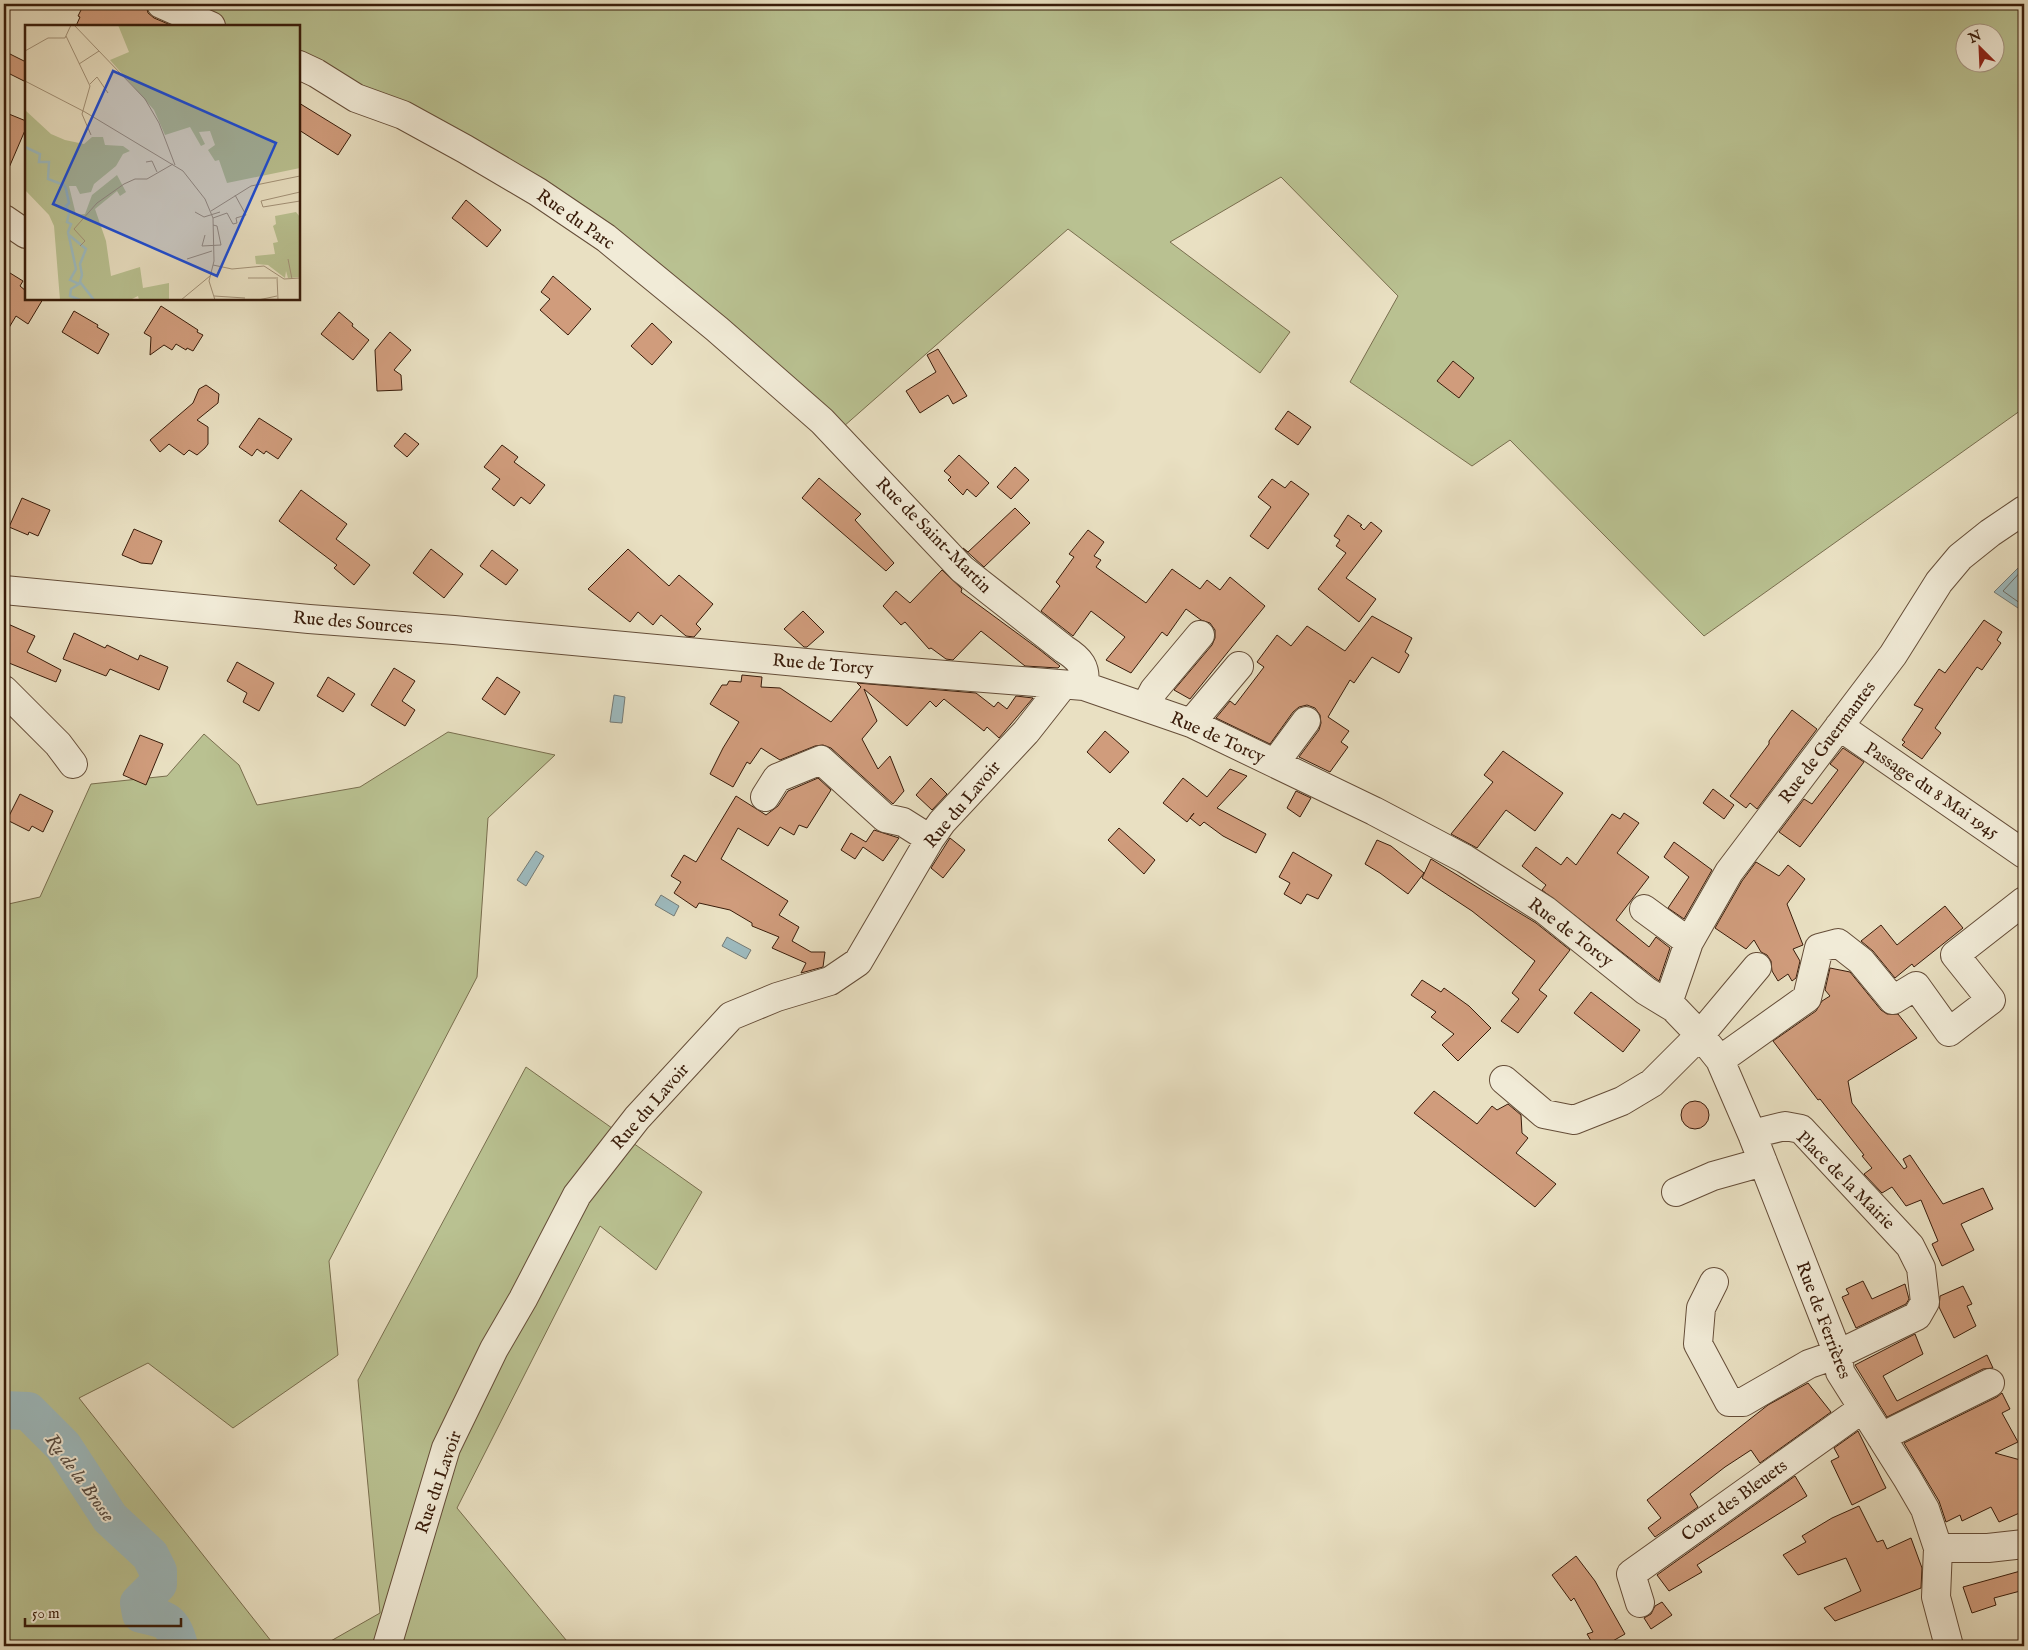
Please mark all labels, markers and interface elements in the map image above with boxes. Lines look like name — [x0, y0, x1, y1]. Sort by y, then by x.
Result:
north arrow — [1956, 22, 2006, 72]
inset map — [25, 25, 300, 300]
text: N — [1965, 26, 1984, 48]
street label: Rue du Parc — [532, 185, 619, 256]
street label: Rue de Saint-Martin — [870, 473, 996, 599]
street label: Rue des Sources — [292, 607, 414, 640]
street label: Rue de Torcy — [771, 650, 874, 681]
street label: Rue de Guermantes — [1775, 677, 1882, 809]
street label: Rue de Torcy — [1166, 707, 1268, 770]
street label: Passage du 8 Mai 1945 — [1859, 738, 2003, 845]
street label: Rue du Lavoir — [920, 756, 1007, 853]
street label: Rue de Torcy — [1523, 894, 1618, 973]
street label: Rue du Lavoir — [607, 1059, 695, 1155]
street label: Place de la Mairie — [1791, 1127, 1899, 1235]
street label: Rue de Ferrières — [1790, 1259, 1856, 1382]
street label: Rue du Lavoir — [411, 1428, 468, 1537]
water label: Ru de la Brosse — [39, 1429, 120, 1528]
street label: Cour des Bleuets — [1677, 1455, 1792, 1547]
scale bar — [25, 1595, 181, 1627]
text: 50 m — [32, 1604, 60, 1623]

